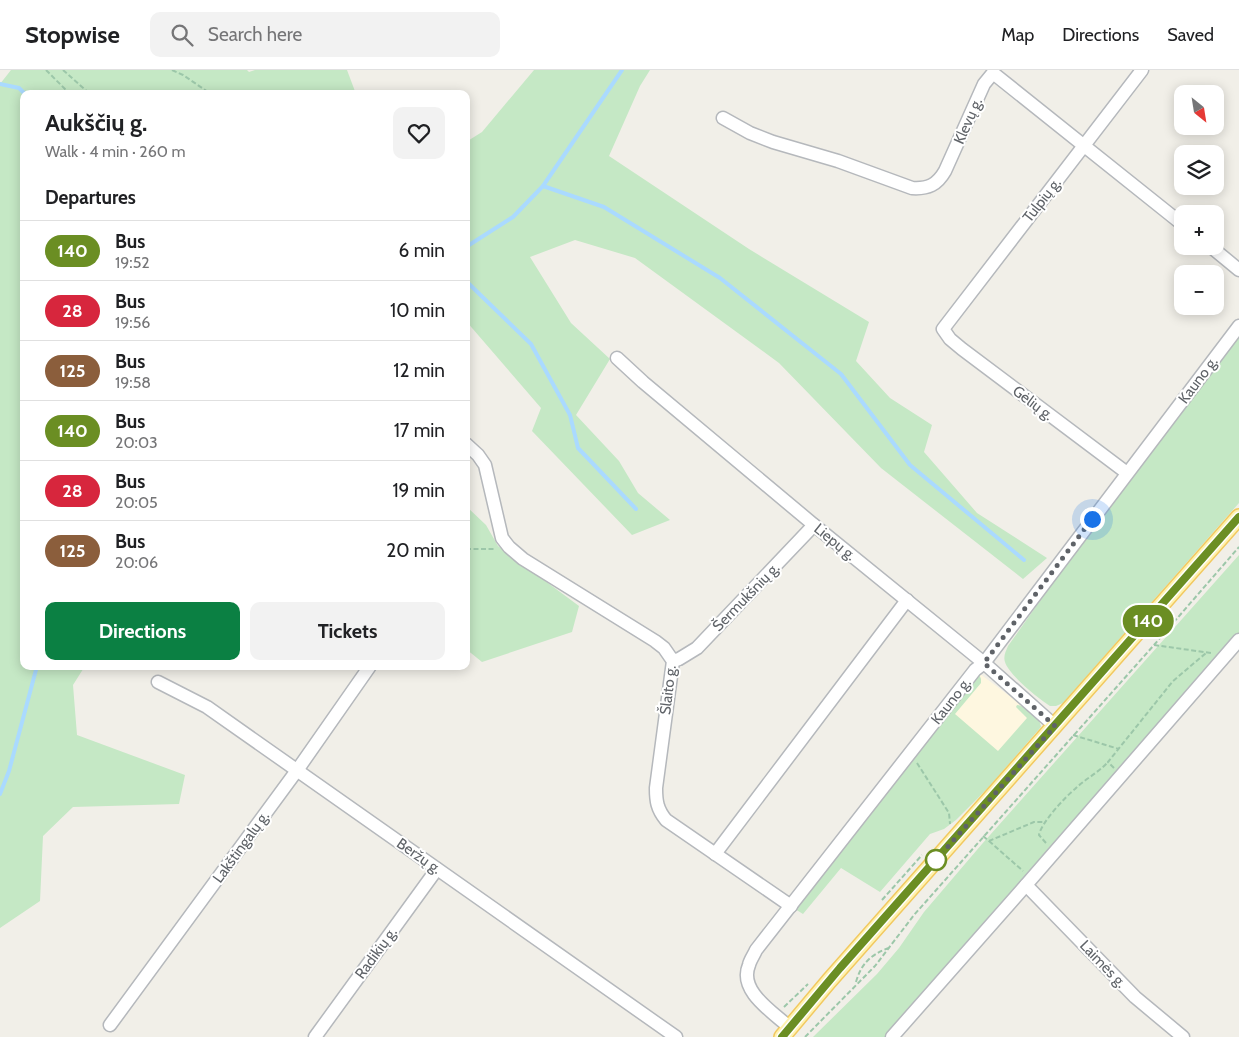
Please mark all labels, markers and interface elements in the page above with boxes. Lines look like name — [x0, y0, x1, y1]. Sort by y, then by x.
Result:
search box — [150, 12, 500, 57]
text: Stopwise — [25, 20, 120, 49]
icon: search — [168, 21, 196, 49]
text: Search here — [208, 23, 302, 46]
text: Map — [1001, 24, 1034, 46]
text: Directions — [1062, 24, 1139, 46]
text: Saved — [1167, 24, 1214, 46]
north arrow — [1174, 85, 1224, 135]
map controls — [1174, 85, 1224, 315]
street label: Klevų g. — [950, 95, 986, 147]
button: heart — [393, 107, 445, 159]
text: Aukščių g. — [45, 108, 147, 137]
text: Walk · 4 min · 260 m — [45, 142, 186, 161]
button: layers — [1174, 145, 1224, 195]
street label: Tulpių g. — [1019, 174, 1065, 226]
text: Departures — [45, 186, 136, 209]
button: + — [1174, 205, 1224, 255]
text: Bus — [115, 230, 145, 253]
text: 6 min — [399, 239, 445, 262]
text: 140 — [57, 240, 88, 262]
text: 19:52 — [115, 253, 150, 272]
button: − — [1174, 265, 1224, 315]
text: Bus — [115, 290, 145, 313]
text: 10 min — [390, 299, 445, 322]
text: 28 — [62, 300, 83, 322]
text: 19:56 — [115, 313, 150, 332]
text: Bus — [115, 350, 145, 373]
street label: Kauno g. — [1175, 353, 1221, 407]
text: 12 min — [393, 359, 445, 382]
text: 125 — [60, 360, 85, 382]
text: 19:58 — [115, 373, 151, 392]
street label: Gėlių g. — [1009, 382, 1057, 424]
text: Bus — [115, 410, 145, 433]
text: 17 min — [394, 419, 445, 442]
text: 140 — [57, 420, 88, 442]
text: 20:03 — [115, 433, 158, 452]
text: Bus — [115, 470, 145, 493]
text: 19 min — [392, 479, 445, 502]
text: 28 — [62, 480, 83, 502]
text: 20:05 — [115, 493, 158, 512]
your location — [1080, 507, 1105, 532]
street label: Liepų g. — [810, 520, 860, 564]
text: Bus — [115, 530, 145, 553]
text: 20 min — [386, 539, 445, 562]
text: 125 — [60, 540, 85, 562]
text: 20:06 — [115, 553, 158, 572]
street label: Šermukšnių g. — [708, 558, 783, 635]
button: Directions — [45, 602, 240, 660]
button: Tickets — [250, 602, 445, 660]
line badge: 140 — [1119, 605, 1177, 637]
text: 140 — [1133, 610, 1163, 632]
street label: Šlaito g. — [655, 664, 680, 716]
street label: Kauno g. — [927, 674, 975, 728]
street label: Lakštingalų g. — [209, 808, 273, 886]
street label: Beržų g. — [393, 834, 445, 878]
unlabelled marker — [925, 849, 947, 871]
street label: Radikių g. — [351, 924, 401, 982]
street label: Laimės g. — [1076, 937, 1130, 991]

